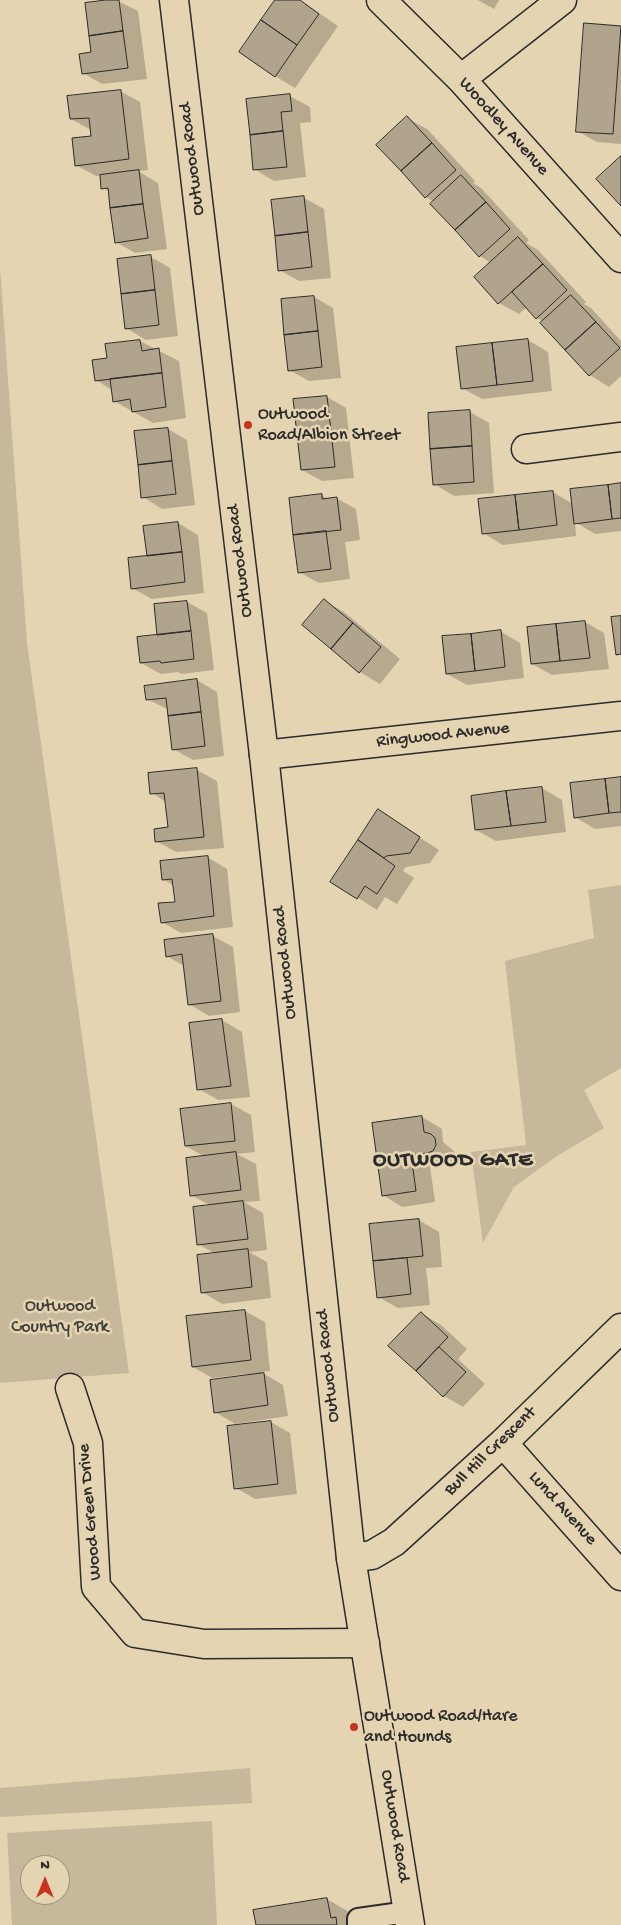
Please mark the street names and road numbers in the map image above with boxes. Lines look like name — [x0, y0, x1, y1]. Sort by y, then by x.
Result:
street label: Woodley Avenue — [453, 73, 553, 181]
street label: Outwood Road — [175, 101, 211, 217]
street label: Outwood Road — [223, 503, 259, 619]
street label: Ringwood Avenue — [375, 718, 511, 754]
street label: Outwood Road — [269, 905, 303, 1021]
street label: Outwood Road — [312, 1308, 346, 1424]
street label: Bull Hill Crescent — [440, 1403, 542, 1501]
street label: Wood Green Drive — [74, 1443, 108, 1581]
street label: Lund Avenue — [523, 1467, 601, 1551]
street label: Outwood Road — [374, 1768, 414, 1884]

